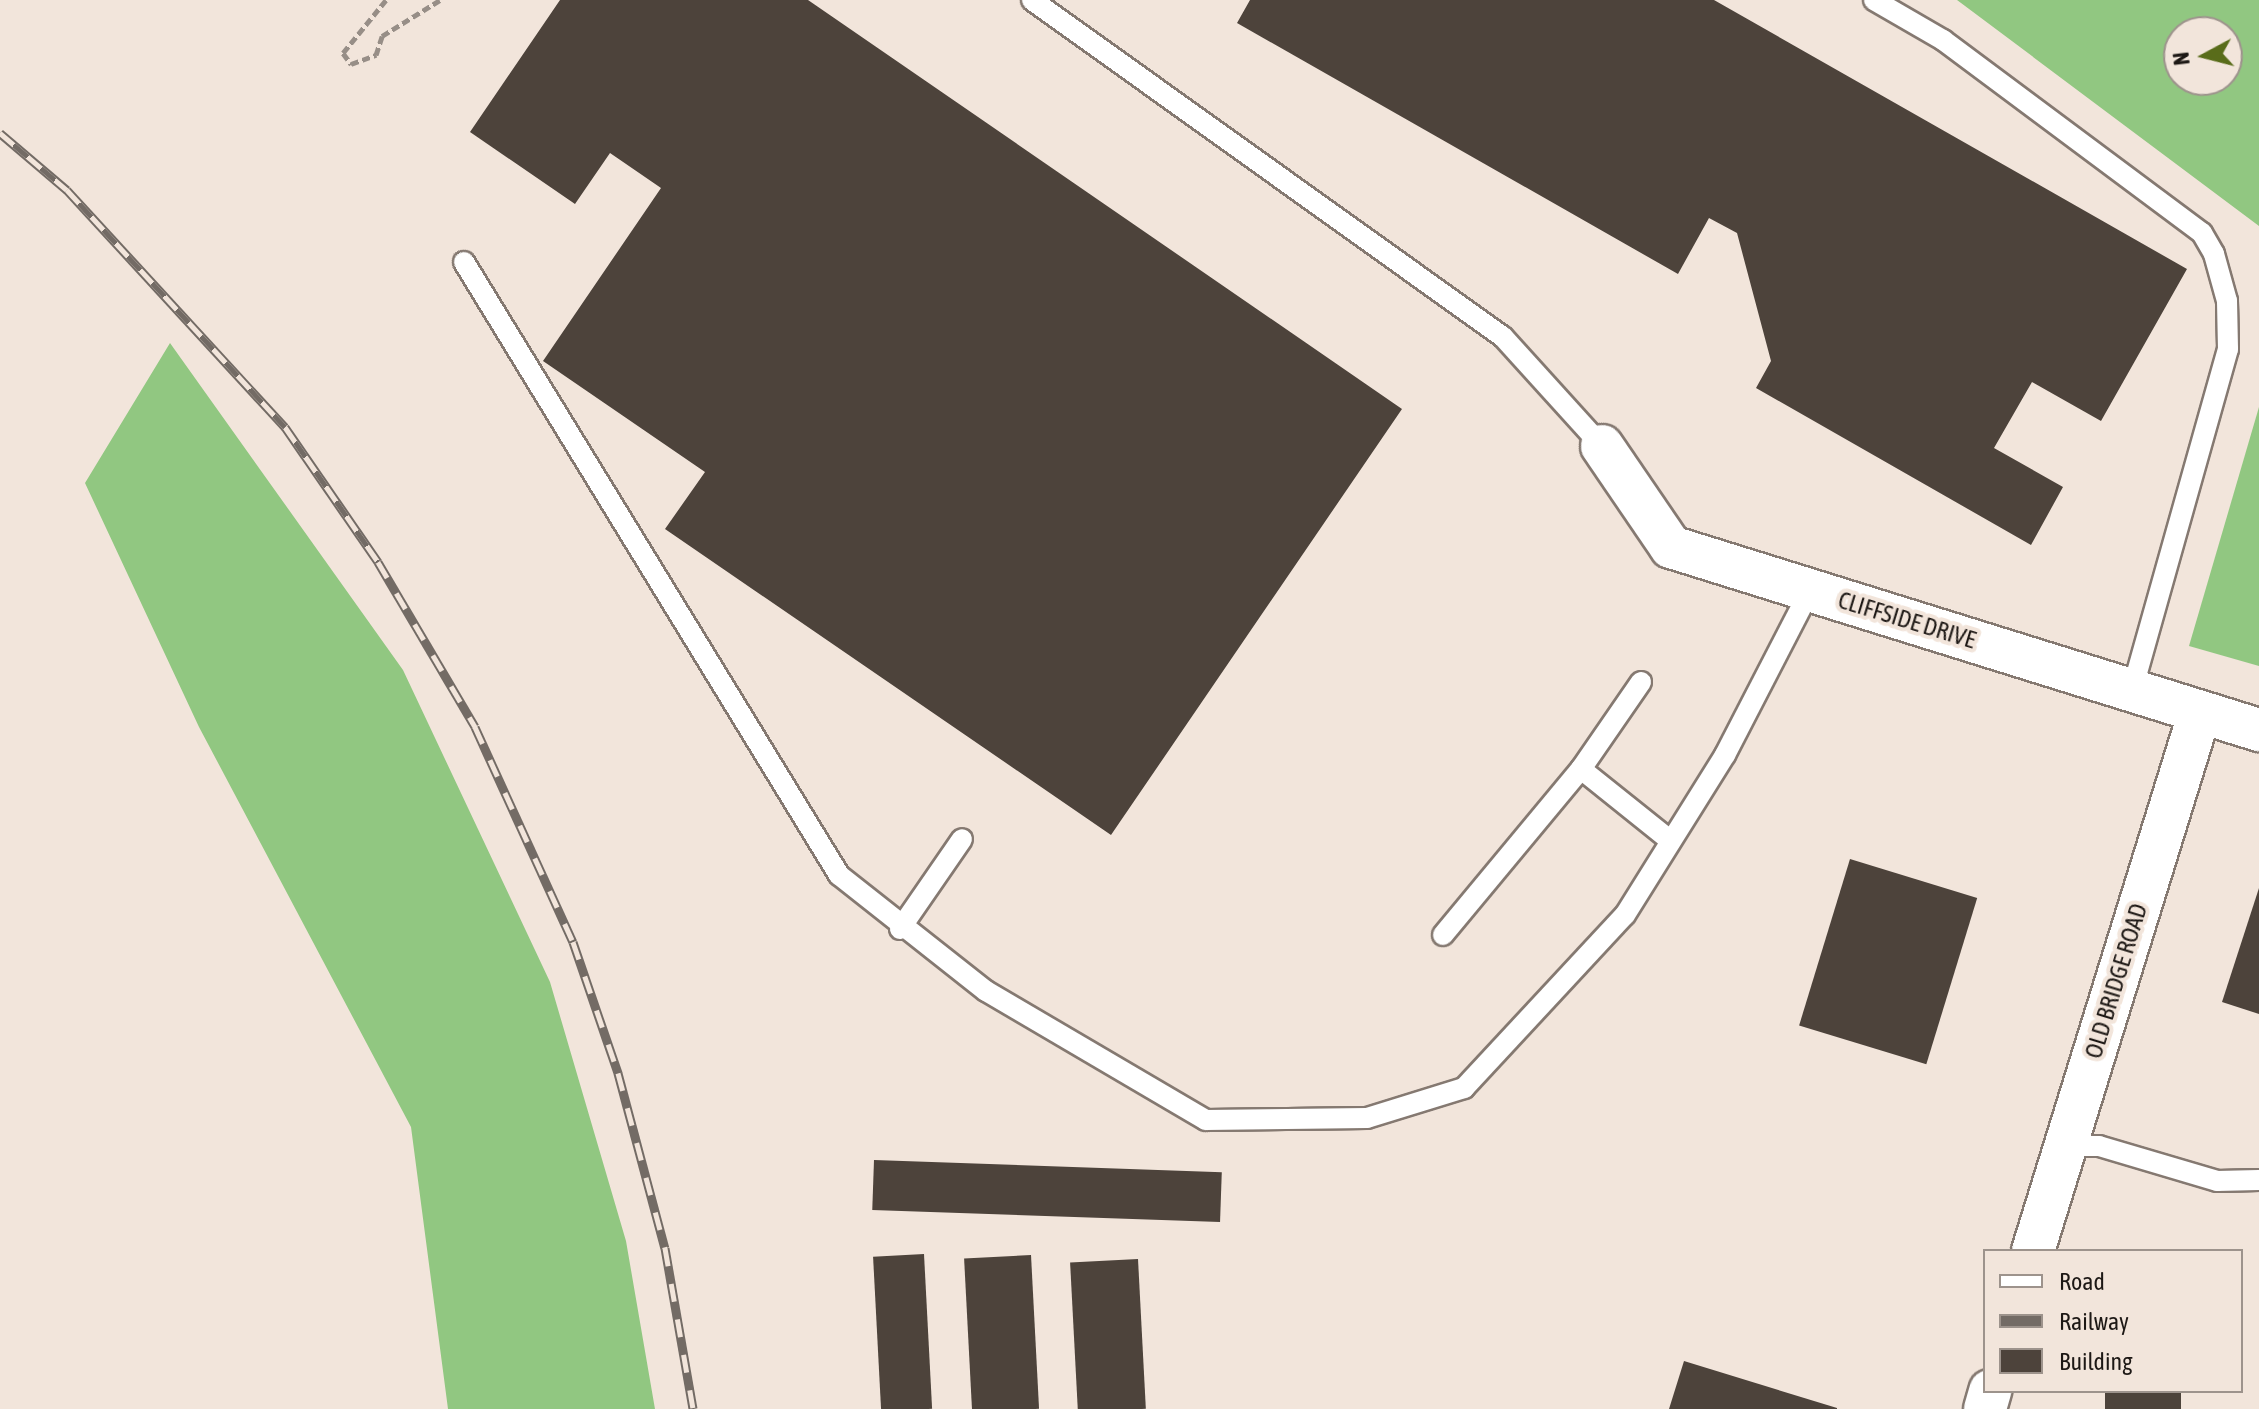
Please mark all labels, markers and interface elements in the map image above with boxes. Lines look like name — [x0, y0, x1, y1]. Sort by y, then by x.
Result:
north arrow — [2163, 16, 2243, 96]
text: N — [2167, 51, 2195, 67]
street label: CLIFFSIDE DRIVE — [1835, 585, 1979, 655]
street label: OLD BRIDGE ROAD — [2079, 900, 2153, 1062]
legend — [1983, 1249, 2243, 1393]
text: Road — [2059, 1268, 2105, 1295]
text: Railway — [2059, 1308, 2129, 1335]
text: Building — [2059, 1348, 2132, 1375]

